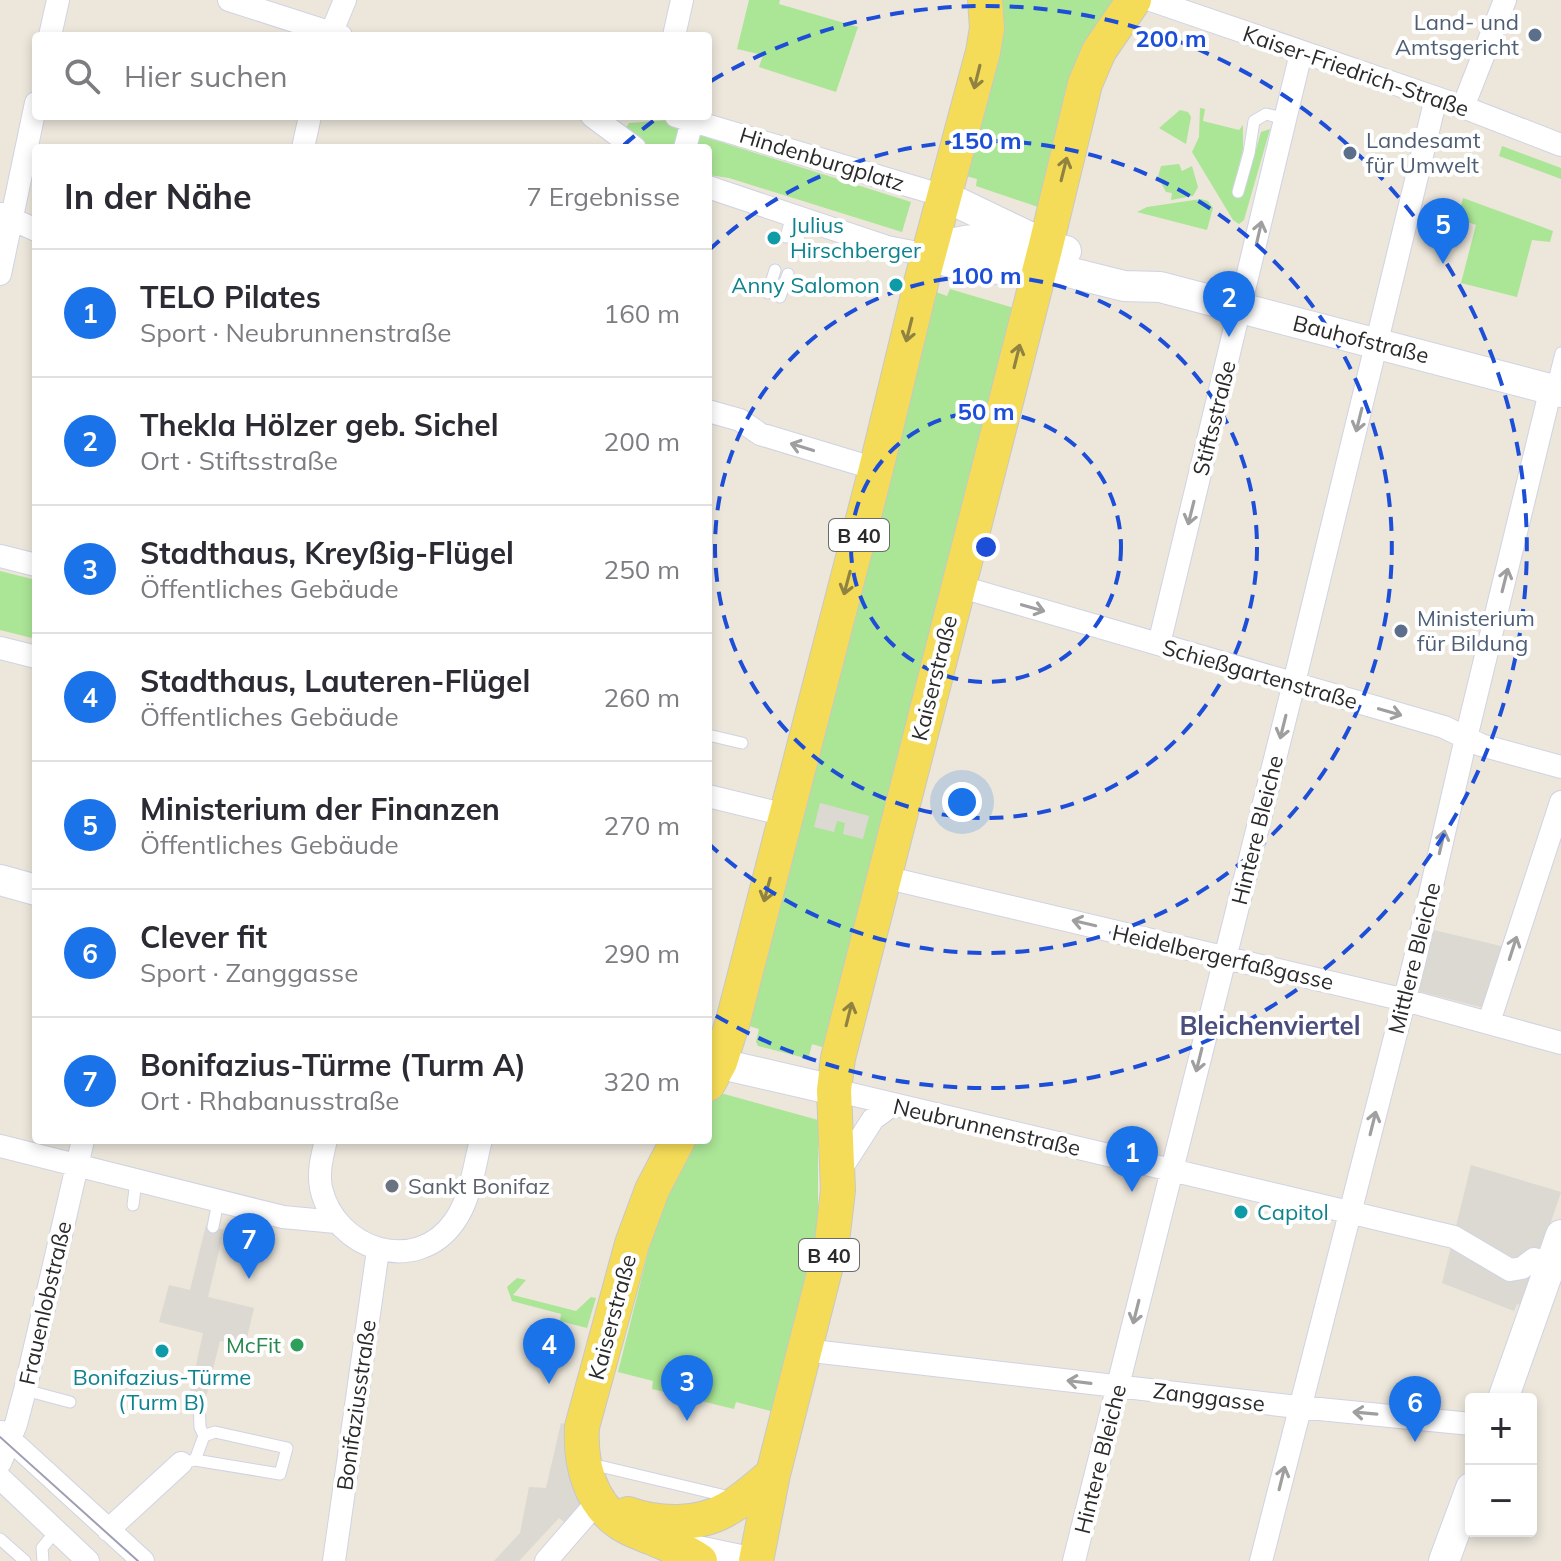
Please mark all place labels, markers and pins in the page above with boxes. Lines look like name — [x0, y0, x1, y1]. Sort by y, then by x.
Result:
place label: Land- und Amtsgericht — [1395, 8, 1519, 61]
marker: Land- und Amtsgericht — [1526, 26, 1544, 44]
place label: Landesamt für Umwelt — [1366, 126, 1481, 179]
marker: Landesamt für Umwelt — [1341, 144, 1359, 162]
pin: 5 — [1417, 198, 1469, 264]
place label: Julius Hirschberger — [790, 211, 921, 264]
marker: Julius Hirschberger — [765, 229, 783, 247]
place label: Anny Salomon — [731, 271, 880, 299]
pin: 2 — [1203, 271, 1255, 337]
marker: Anny Salomon — [887, 276, 905, 294]
centre of rings — [972, 533, 1000, 561]
place label: Ministerium für Bildung — [1417, 604, 1535, 657]
marker: Ministerium für Bildung — [1392, 622, 1410, 640]
pin: 1 — [1106, 1126, 1158, 1192]
place label: Sankt Bonifaz — [408, 1172, 550, 1200]
marker: Sankt Bonifaz — [383, 1177, 401, 1195]
place label: Capitol — [1257, 1198, 1329, 1226]
marker: Capitol — [1232, 1203, 1250, 1221]
pin: 7 — [223, 1213, 275, 1279]
pin: 4 — [523, 1318, 575, 1384]
place label: McFit — [226, 1331, 281, 1359]
marker: McFit — [288, 1336, 306, 1354]
marker: Bonifazius-Türme (Turm B) — [153, 1342, 171, 1360]
pin: 3 — [661, 1355, 713, 1421]
place label: Bonifazius-Türme (Turm B) — [73, 1363, 251, 1416]
pin: 6 — [1389, 1376, 1441, 1442]

